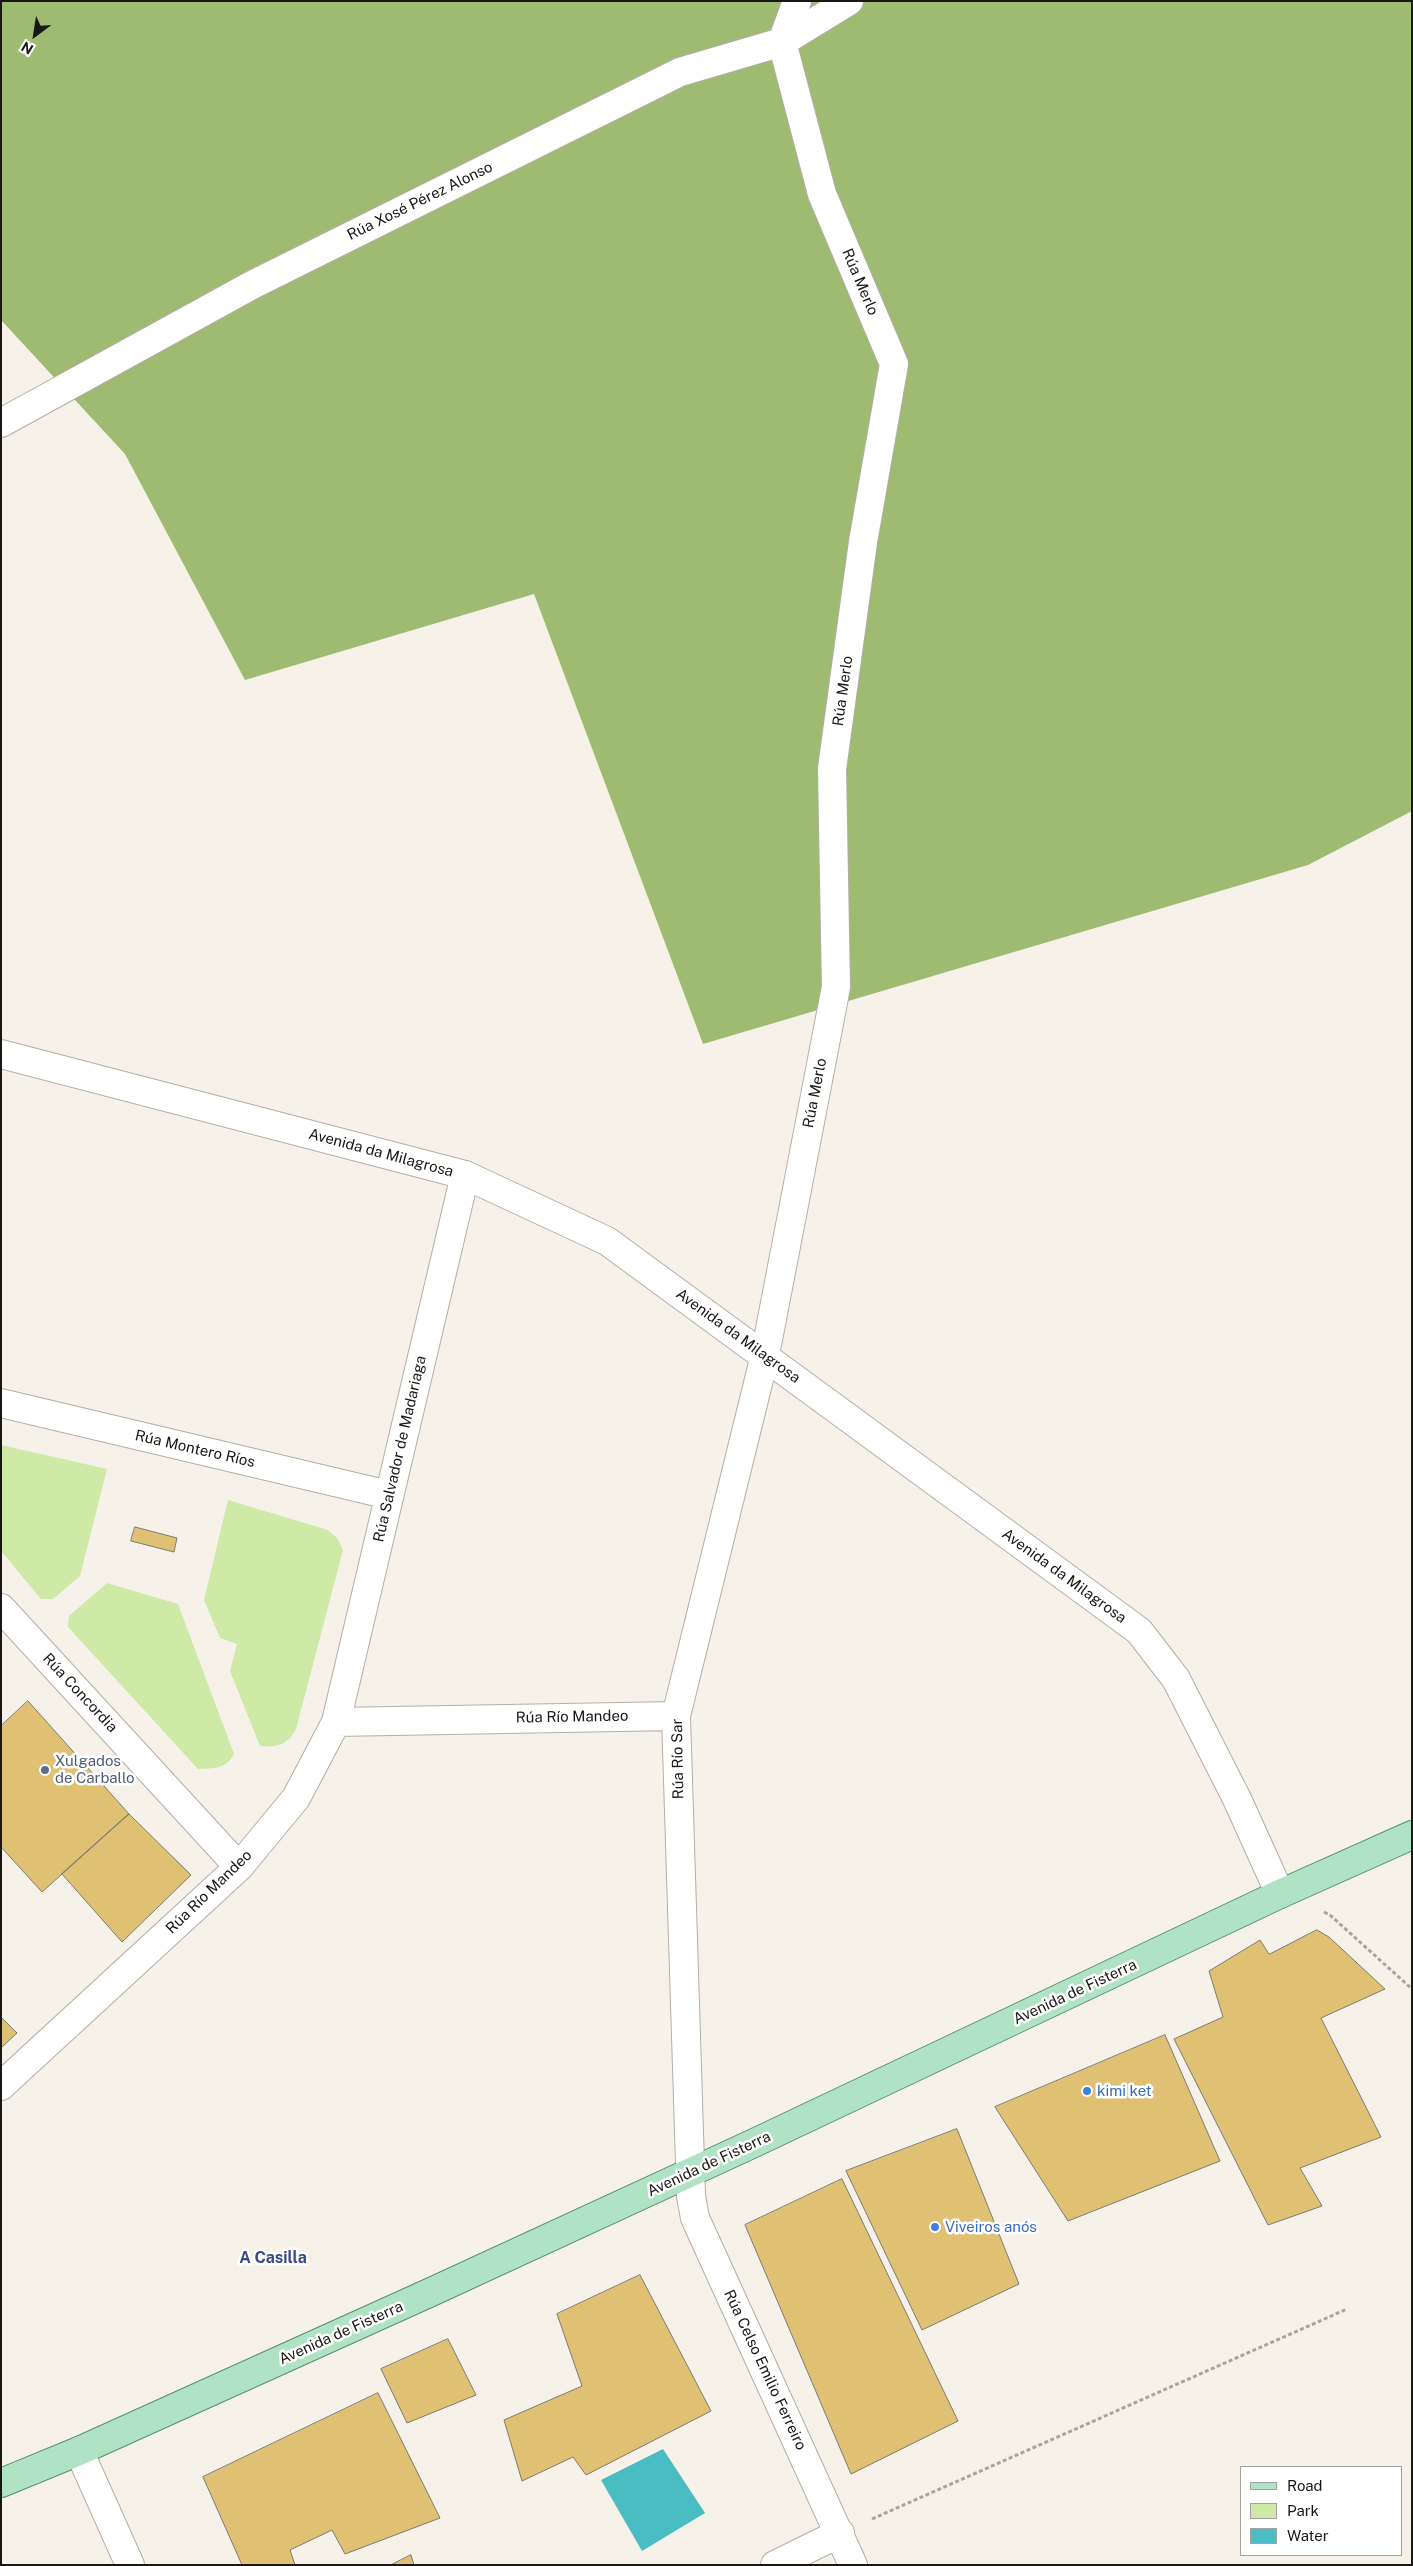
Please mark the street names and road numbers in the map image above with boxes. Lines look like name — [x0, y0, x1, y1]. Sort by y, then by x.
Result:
street label: Rúa Xosé Pérez Alonso — [344, 158, 496, 244]
street label: Rúa Merlo — [838, 246, 882, 318]
street label: Rúa Merlo — [829, 655, 857, 727]
street label: Rúa Merlo — [799, 1057, 831, 1129]
street label: Avenida da Milagrosa — [307, 1125, 455, 1181]
street label: Avenida da Milagrosa — [672, 1285, 804, 1387]
street label: Rúa Salvador de Madariaga — [370, 1354, 430, 1544]
street label: Rúa Montero Ríos — [133, 1426, 257, 1472]
street label: Avenida da Milagrosa — [998, 1525, 1130, 1627]
street label: Rúa Concordia — [39, 1650, 121, 1736]
street label: Rúa Río Mandeo — [516, 1707, 628, 1727]
street label: Rúa Río Sar — [668, 1719, 688, 1799]
street label: Rúa Río Mandeo — [162, 1846, 256, 1938]
street label: Avenida de Fisterra — [1011, 1956, 1139, 2028]
street label: Avenida de Fisterra — [645, 2128, 773, 2200]
street label: Rúa Celso Emilio Ferreiro — [720, 2287, 810, 2453]
street label: Avenida de Fisterra — [276, 2298, 406, 2368]

